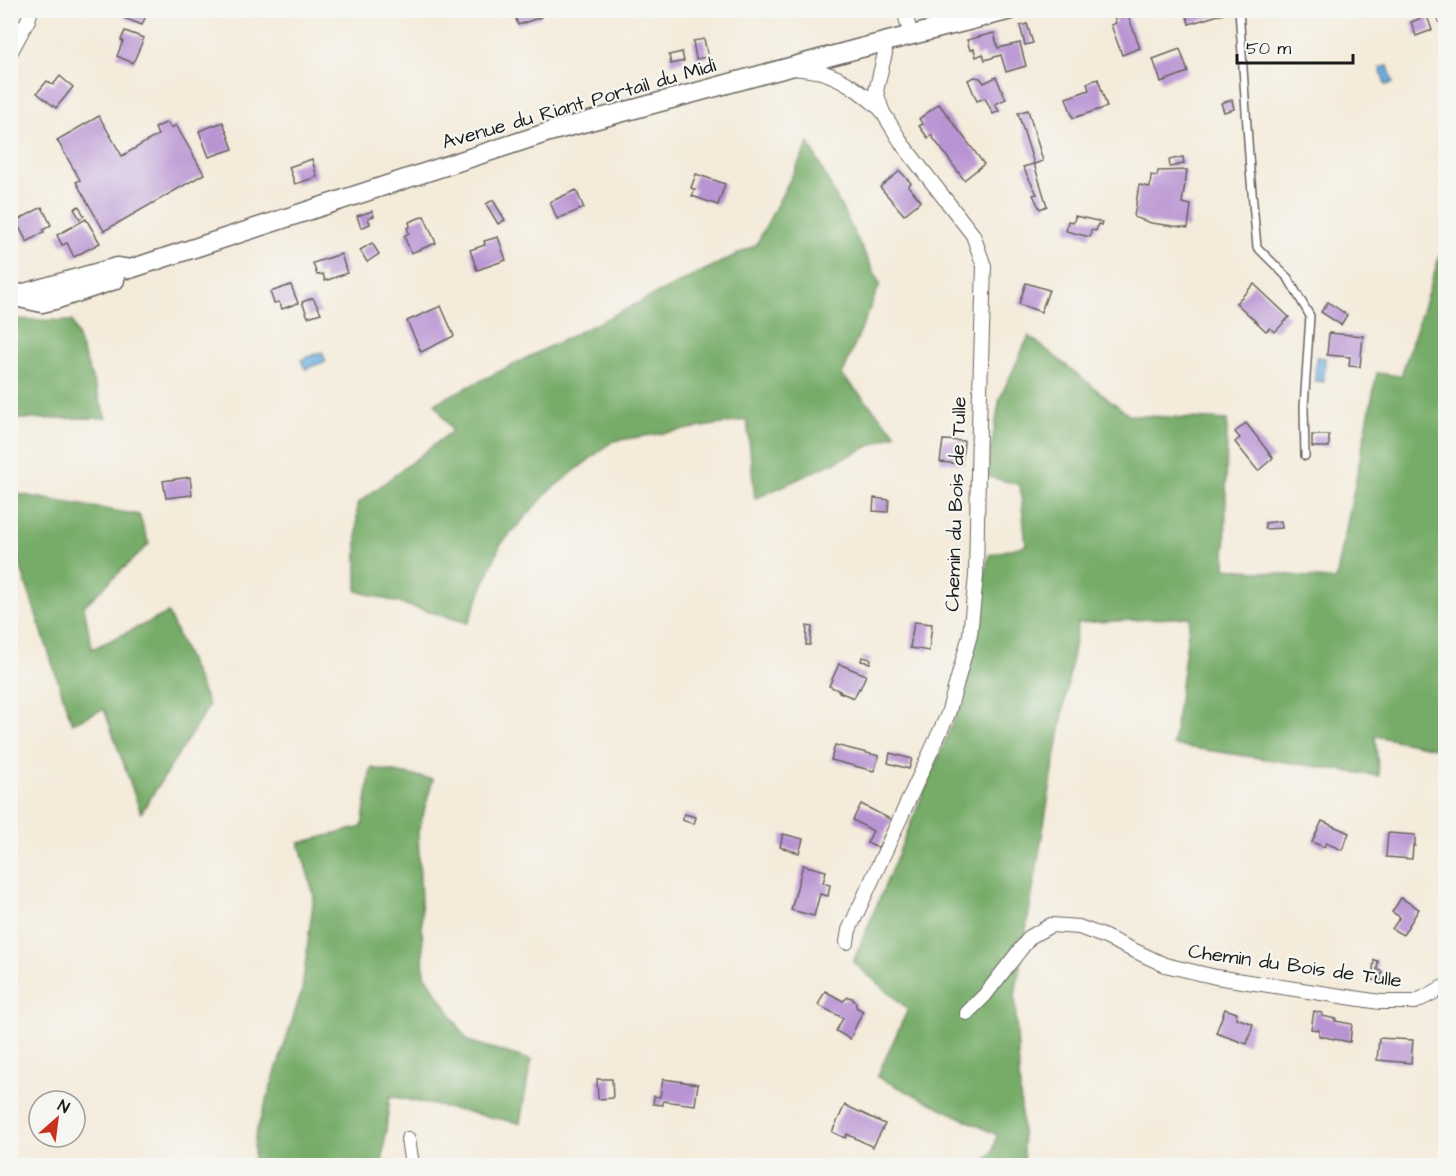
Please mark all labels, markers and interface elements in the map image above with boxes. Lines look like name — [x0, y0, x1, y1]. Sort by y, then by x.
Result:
scale bar — [1237, 27, 1352, 65]
text: 50 m — [1246, 36, 1291, 61]
street label: Avenue du Riant Portail du Midi — [439, 51, 719, 157]
street label: Chemin du Bois de Tulle — [938, 396, 974, 612]
street label: Chemin du Bois de Tulle — [1186, 937, 1404, 995]
north arrow — [27, 1089, 87, 1149]
text: N — [54, 1095, 73, 1119]

